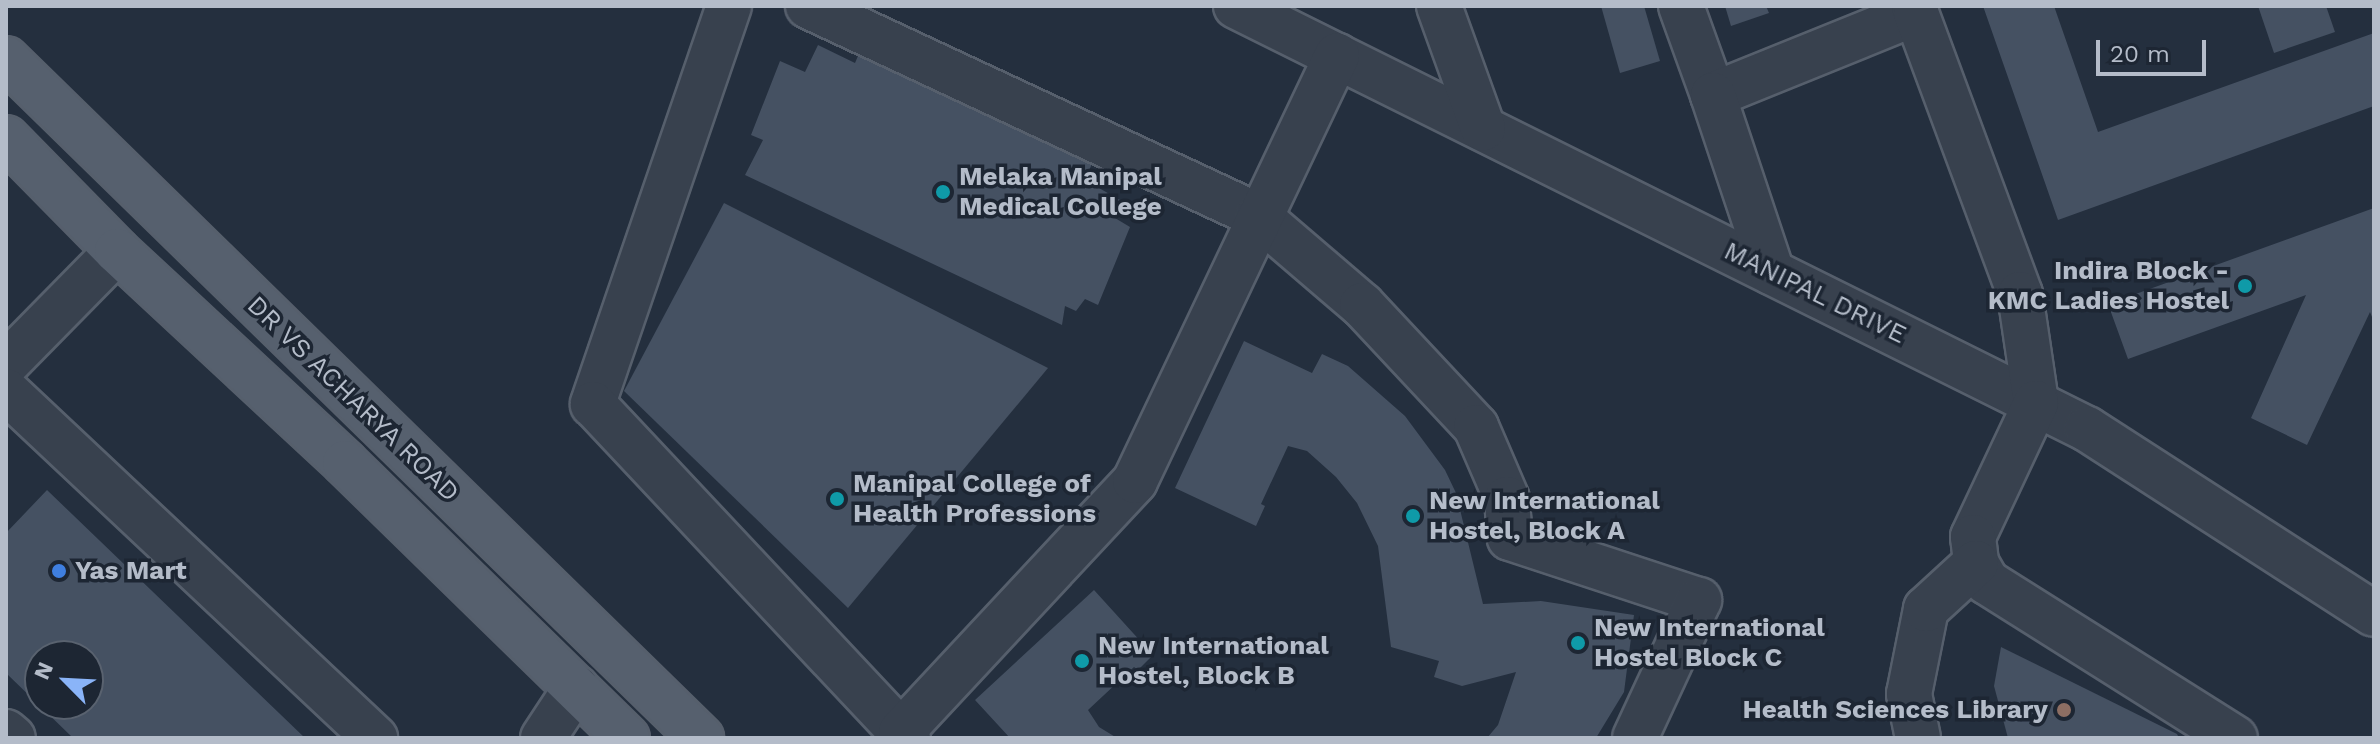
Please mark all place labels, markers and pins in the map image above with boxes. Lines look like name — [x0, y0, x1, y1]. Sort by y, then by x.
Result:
place label: Melaka Manipal Medical College — [959, 161, 1162, 222]
marker: Melaka Manipal Medical College — [934, 183, 952, 201]
place label: Indira Block - KMC Ladies Hostel — [1988, 255, 2229, 316]
marker: Indira Block - KMC Ladies Hostel — [2236, 277, 2254, 295]
place label: Manipal College of Health Professions — [853, 468, 1096, 530]
place label: New International Hostel, Block A — [1429, 485, 1660, 546]
marker: Manipal College of Health Professions — [828, 490, 846, 508]
marker: New International Hostel, Block A — [1404, 507, 1422, 525]
place label: Yas Mart — [75, 555, 187, 587]
marker: Yas Mart — [50, 562, 68, 580]
place label: New International Hostel Block C — [1594, 612, 1825, 674]
place label: New International Hostel, Block B — [1098, 630, 1329, 692]
marker: New International Hostel Block C — [1569, 634, 1587, 652]
marker: New International Hostel, Block B — [1073, 652, 1091, 670]
place label: Health Sciences Library — [1743, 694, 2048, 726]
marker: Health Sciences Library — [2055, 701, 2073, 719]

